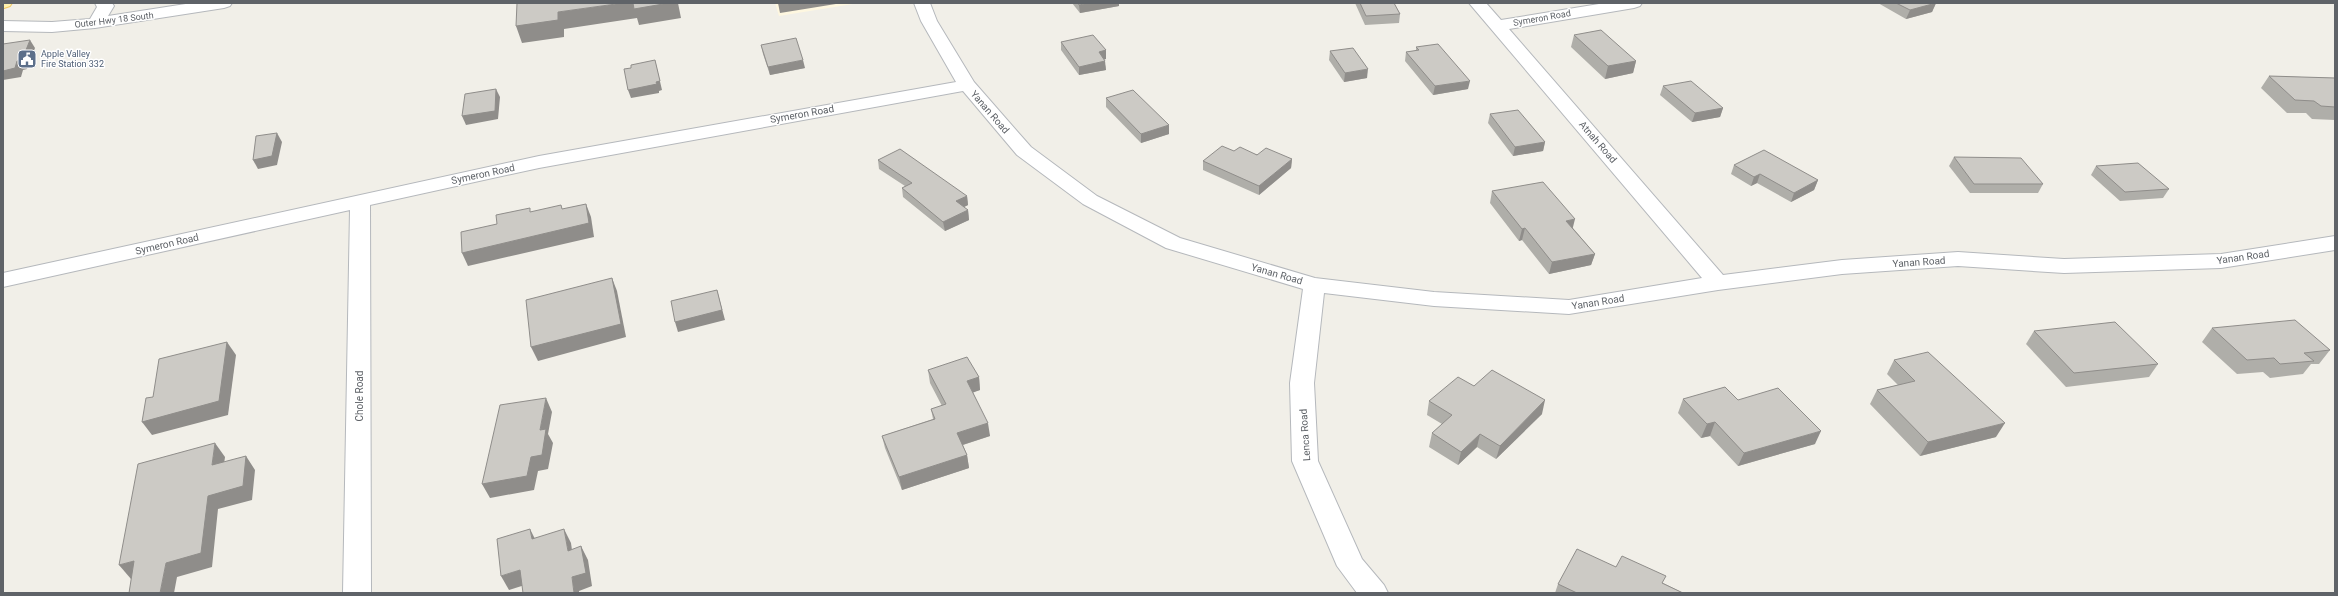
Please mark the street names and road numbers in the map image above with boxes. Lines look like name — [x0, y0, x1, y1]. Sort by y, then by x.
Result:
street label: Symeron Road — [1512, 8, 1572, 28]
street label: Outer Hwy 18 South — [74, 10, 154, 30]
street label: Yanan Road — [968, 88, 1012, 136]
street label: Symeron Road — [769, 103, 835, 125]
street label: Atnah Road — [1577, 119, 1619, 165]
street label: Symeron Road — [450, 162, 516, 186]
street label: Symeron Road — [134, 231, 200, 257]
street label: Yanan Road — [2216, 248, 2270, 266]
street label: Yanan Road — [1892, 255, 1946, 269]
street label: Yanan Road — [1250, 261, 1304, 287]
street label: Yanan Road — [1571, 292, 1625, 312]
street label: Chole Road — [354, 371, 365, 421]
street label: Lenca Road — [1298, 409, 1312, 461]

